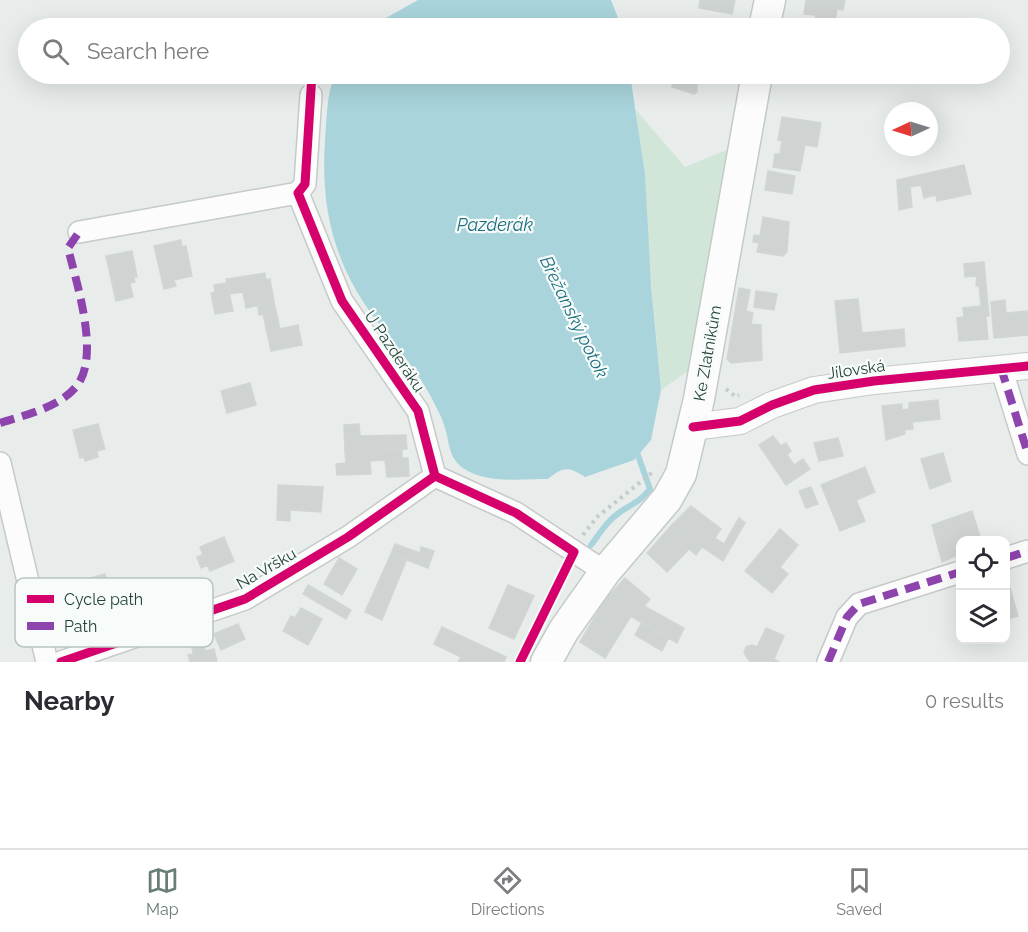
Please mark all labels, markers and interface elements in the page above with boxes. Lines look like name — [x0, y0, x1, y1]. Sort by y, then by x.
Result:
search box — [18, 18, 1010, 84]
icon: search — [39, 35, 72, 68]
text: Search here — [87, 38, 209, 64]
north arrow — [884, 102, 938, 156]
water label: Pazderák — [457, 214, 534, 235]
water label: Břežanský potok — [536, 252, 613, 382]
street label: Ke Zlatníkům — [690, 304, 725, 403]
street label: U Pazderáku — [360, 307, 429, 396]
street label: Jílovská — [826, 356, 886, 383]
map controls — [956, 536, 1010, 644]
button: locate — [956, 536, 1010, 590]
street label: Na Vršku — [233, 544, 300, 593]
legend — [15, 578, 213, 647]
text: Cycle path — [64, 590, 143, 609]
button: layers — [956, 590, 1010, 644]
text: Path — [64, 617, 97, 636]
text: Nearby — [24, 686, 114, 716]
text: 0 results — [925, 689, 1004, 713]
tab: Map — [146, 864, 179, 919]
tab: Directions — [471, 864, 545, 919]
tab: Saved — [836, 864, 882, 919]

